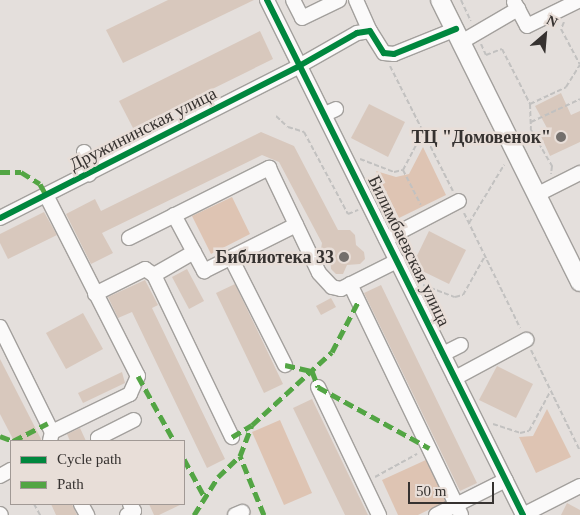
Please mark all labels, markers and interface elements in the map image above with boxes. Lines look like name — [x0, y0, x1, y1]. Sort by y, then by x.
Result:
north arrow — [520, 10, 570, 60]
text: N — [544, 12, 560, 30]
street label: Дружининская улица — [66, 83, 220, 175]
place label: ТЦ "Домовенок" — [411, 126, 551, 148]
marker: ТЦ "Домовенок" — [555, 131, 567, 143]
street label: Билимбаевская улица — [363, 172, 455, 330]
place label: Библиотека 33 — [216, 246, 334, 268]
marker: Библиотека 33 — [338, 251, 350, 263]
legend — [10, 440, 185, 505]
text: Cycle path — [57, 451, 122, 467]
scale bar — [410, 472, 496, 504]
text: Path — [57, 476, 84, 492]
text: 50 m — [416, 483, 446, 499]

